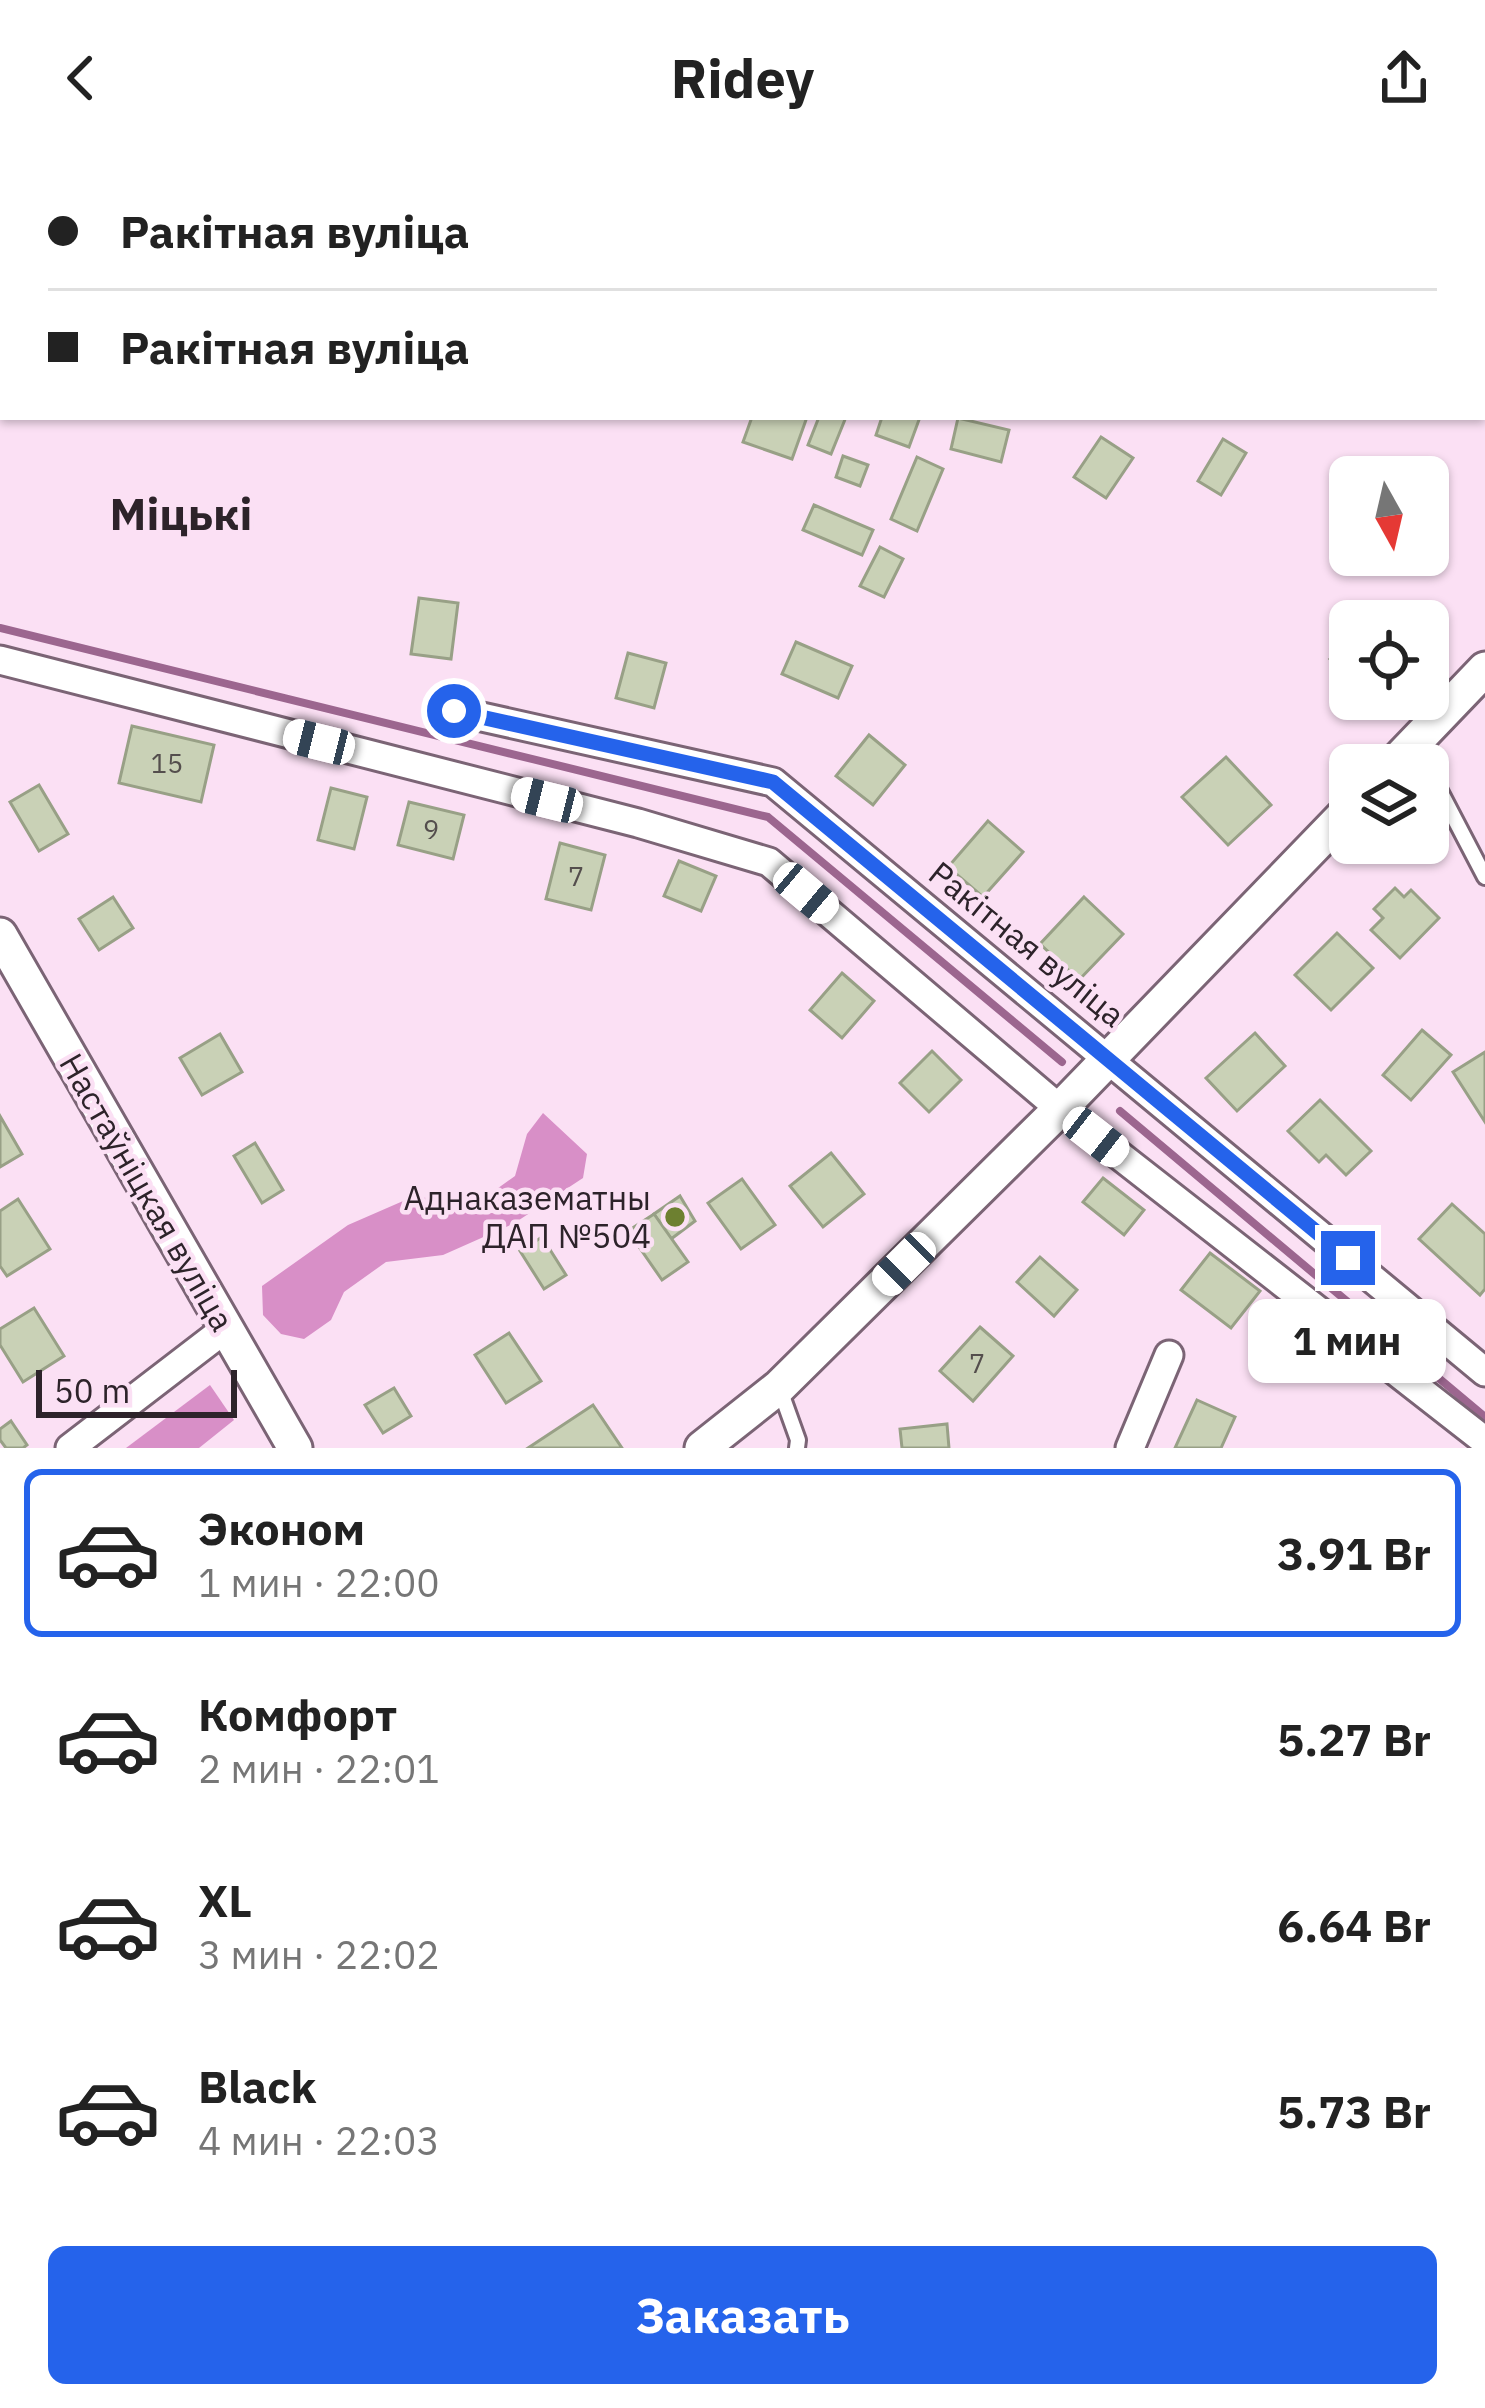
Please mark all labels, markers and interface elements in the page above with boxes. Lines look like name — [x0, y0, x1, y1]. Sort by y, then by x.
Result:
text: Ridey — [671, 43, 814, 113]
icon: back — [48, 45, 114, 111]
icon: share — [1371, 45, 1437, 111]
text: Ракітная вуліца — [120, 202, 469, 260]
text: Ракітная вуліца — [120, 318, 469, 376]
north arrow — [1329, 456, 1449, 576]
map controls — [1329, 456, 1449, 864]
district label: Міцькі — [110, 484, 252, 542]
button: locate — [1329, 600, 1449, 720]
route start — [427, 684, 481, 738]
car — [280, 716, 358, 768]
button: layers — [1329, 744, 1449, 864]
house number: 15 — [151, 745, 183, 780]
car — [508, 774, 586, 826]
house number: 9 — [423, 811, 439, 846]
street label: Ракітная вуліца — [920, 851, 1134, 1036]
car — [767, 856, 845, 930]
house number: 7 — [568, 858, 584, 893]
street label: Настаўніцкая вуліца — [50, 1045, 244, 1338]
car — [1057, 1101, 1135, 1173]
place label: Аднаказематны ДАП №504 — [404, 1176, 651, 1257]
marker: Аднаказематны ДАП №504 — [662, 1204, 688, 1230]
car — [866, 1226, 942, 1302]
route end — [1321, 1231, 1375, 1285]
callout: 1 мин — [1249, 1300, 1447, 1384]
text: 1 мин — [1293, 1315, 1401, 1366]
house number: 7 — [969, 1345, 985, 1380]
scale bar — [36, 1364, 237, 1417]
text: 50 m — [54, 1369, 130, 1412]
icon: car — [54, 1499, 162, 1607]
text: Эконом — [198, 1499, 365, 1557]
text: 3.91 Br — [1277, 1524, 1431, 1582]
text: 1 мин · 22:00 — [198, 1557, 440, 1608]
icon: car — [54, 1685, 162, 1793]
text: Комфорт — [198, 1685, 397, 1743]
text: 5.27 Br — [1277, 1710, 1431, 1768]
text: 2 мин · 22:01 — [198, 1743, 440, 1794]
icon: car — [54, 1871, 162, 1979]
text: XL — [198, 1871, 252, 1929]
text: 6.64 Br — [1277, 1896, 1431, 1954]
text: 3 мин · 22:02 — [198, 1929, 440, 1980]
icon: car — [54, 2057, 162, 2165]
text: Black — [198, 2057, 317, 2115]
text: 5.73 Br — [1277, 2082, 1431, 2140]
text: 4 мин · 22:03 — [198, 2115, 440, 2166]
button: Заказать — [48, 2246, 1437, 2384]

